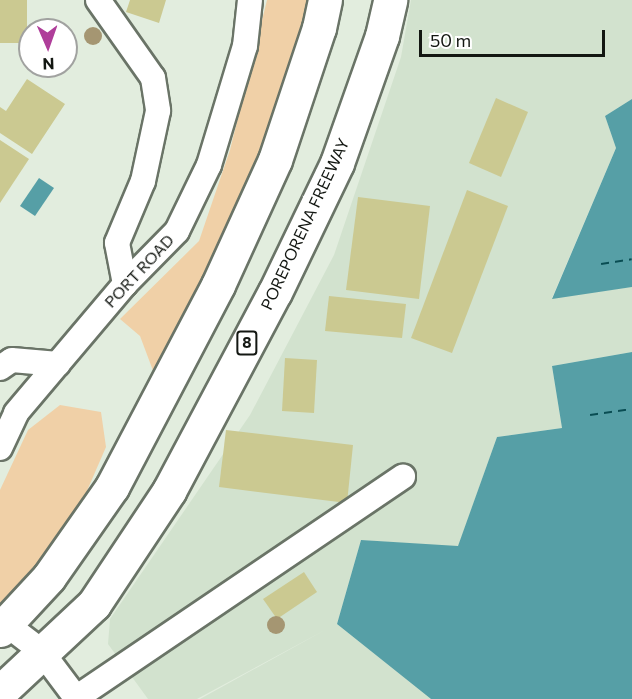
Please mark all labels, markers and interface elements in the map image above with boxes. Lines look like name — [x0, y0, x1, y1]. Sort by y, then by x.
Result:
north arrow — [18, 18, 78, 78]
scale bar — [422, 18, 608, 56]
text: 50 m — [430, 29, 471, 51]
text: N — [42, 55, 55, 74]
street label: POREPORENA FREEWAY — [257, 135, 353, 313]
street label: PORT ROAD — [100, 231, 178, 311]
road number: 8 — [235, 331, 259, 355]

